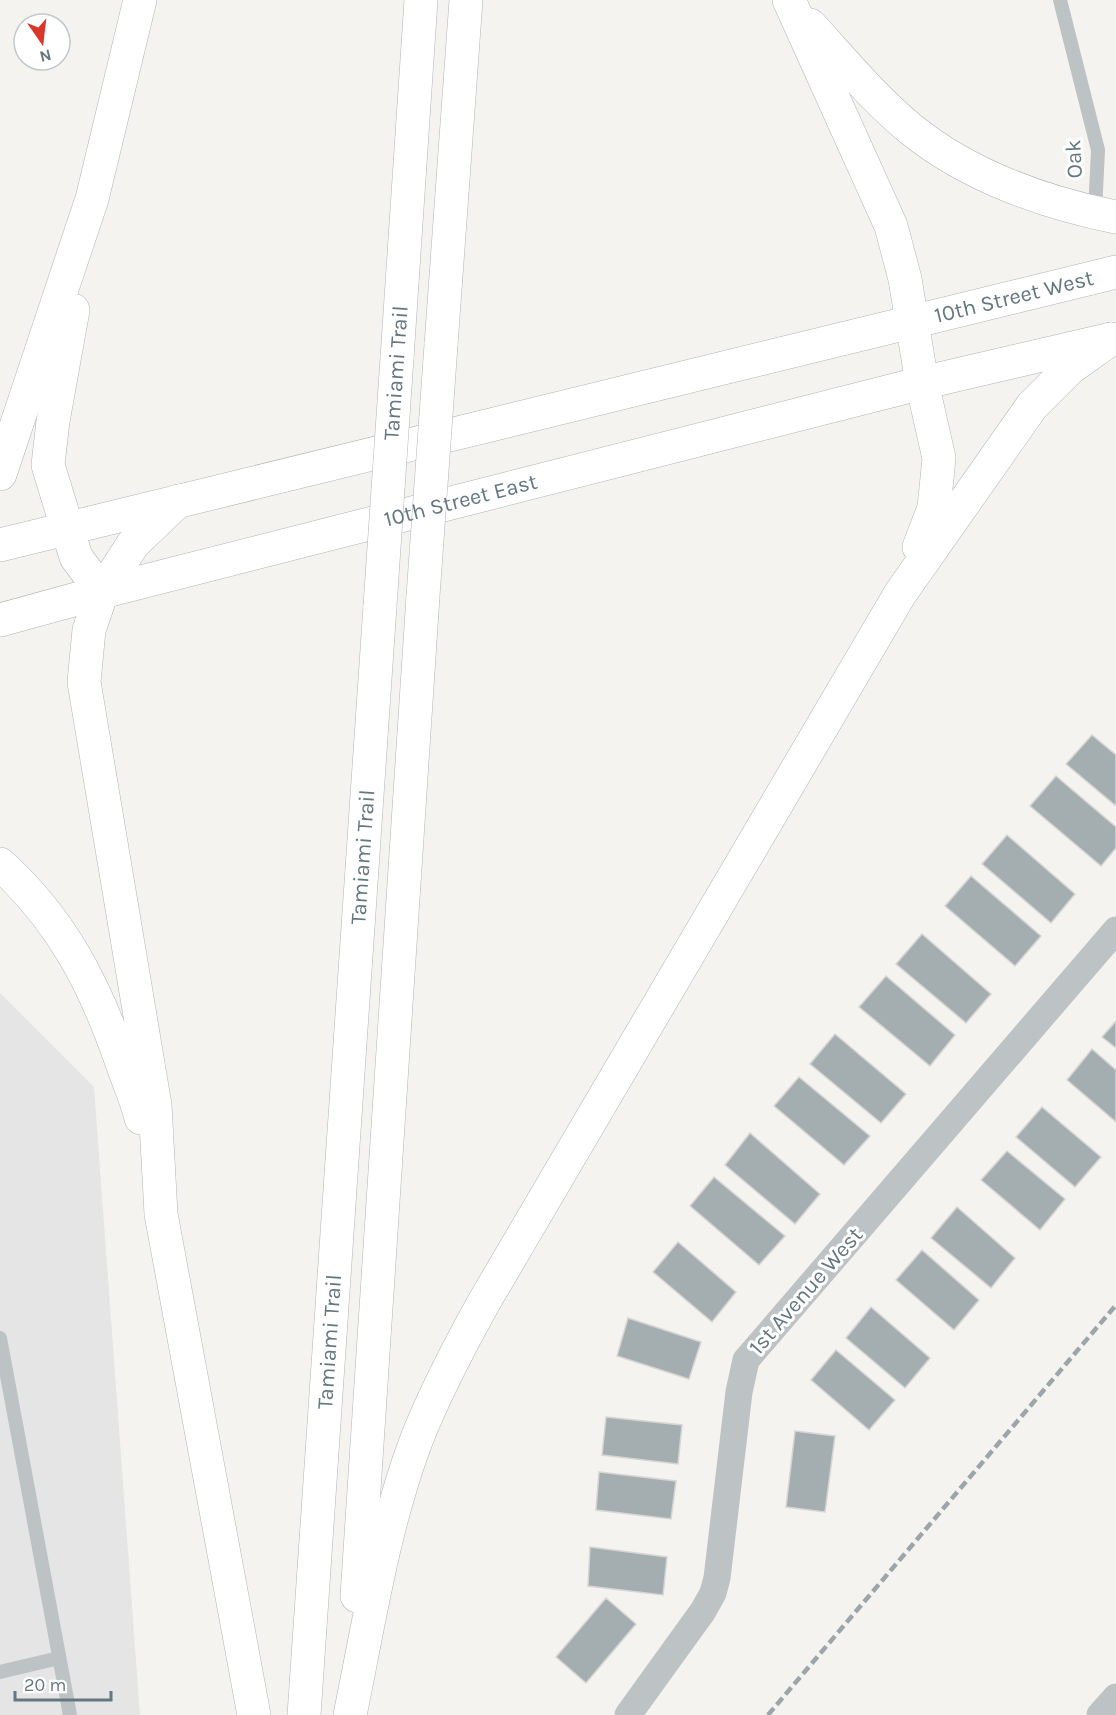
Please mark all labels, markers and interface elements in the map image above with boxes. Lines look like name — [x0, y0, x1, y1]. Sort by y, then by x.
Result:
north arrow — [12, 12, 72, 72]
text: N — [38, 45, 53, 67]
street label: Oak — [1060, 139, 1088, 179]
street label: 10th Street West — [932, 265, 1096, 329]
street label: Tamiami Trail — [378, 305, 414, 441]
street label: 10th Street East — [381, 469, 540, 533]
street label: Tamiami Trail — [345, 789, 380, 925]
street label: 1st Avenue West — [744, 1222, 868, 1360]
street label: Tamiami Trail — [312, 1274, 347, 1410]
scale bar — [15, 1664, 111, 1702]
text: 20 m — [24, 1674, 66, 1696]

